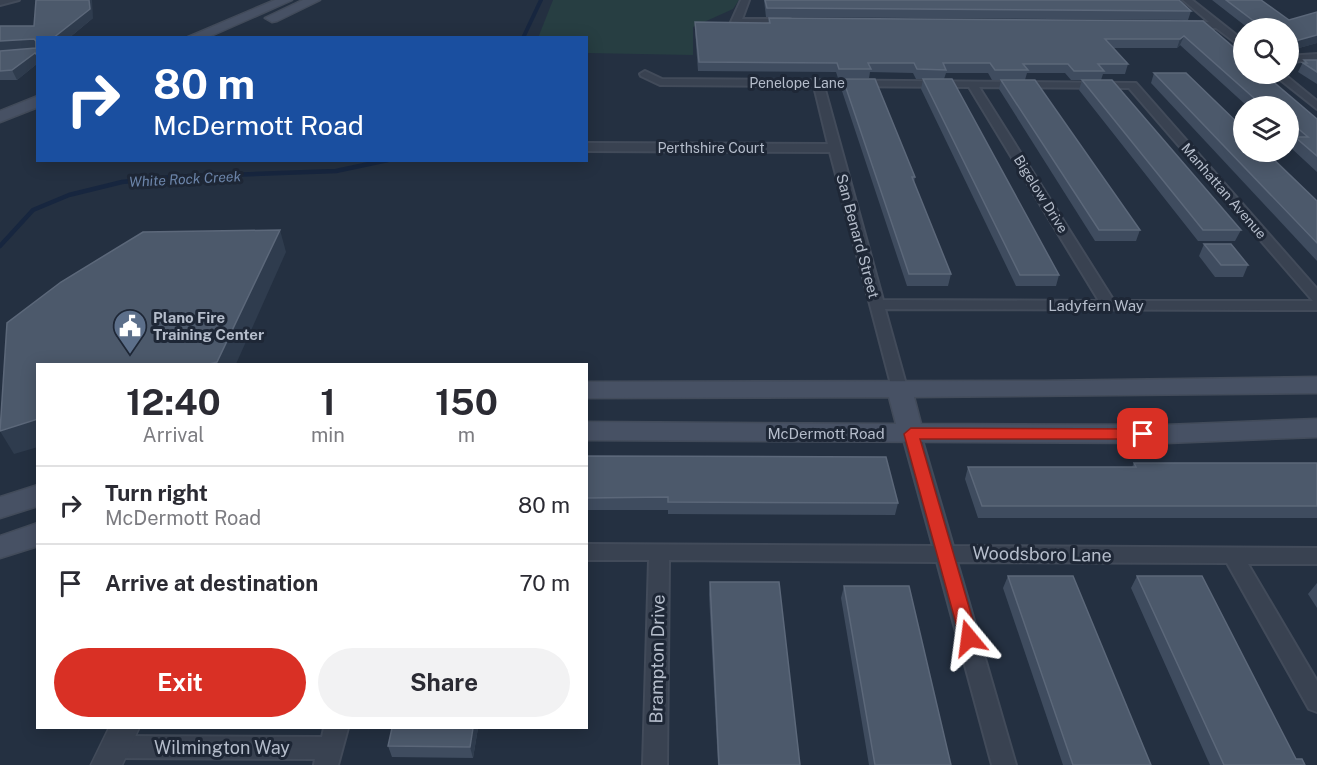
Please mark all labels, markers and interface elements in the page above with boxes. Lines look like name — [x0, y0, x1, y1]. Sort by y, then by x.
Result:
map controls — [1233, 18, 1299, 162]
button: search — [1233, 18, 1299, 84]
text: 80 m — [153, 59, 255, 108]
icon: right — [54, 60, 132, 138]
street label: Penelope Lane — [749, 75, 845, 91]
button: layers — [1233, 96, 1299, 162]
text: McDermott Road — [153, 109, 364, 141]
street label: Perthshire Court — [657, 140, 765, 156]
street label: Manhattan Avenue — [1178, 140, 1270, 242]
street label: Bigelow Drive — [1011, 152, 1071, 236]
water label: White Rock Creek — [129, 168, 242, 190]
street label: San Benard Street — [833, 172, 883, 300]
street label: Ladyfern Way — [1048, 297, 1144, 314]
public building icon: Plano Fire Training Center — [112, 308, 148, 355]
place label: Plano Fire Training Center — [153, 309, 264, 343]
text: 12:40 — [126, 381, 221, 423]
text: 1 — [320, 381, 336, 423]
text: 150 — [435, 381, 498, 423]
pin — [1117, 408, 1168, 459]
icon: arrive — [1126, 417, 1159, 450]
text: Arrival — [143, 423, 204, 447]
text: min — [311, 423, 345, 447]
text: m — [458, 423, 475, 447]
street label: McDermott Road — [767, 425, 885, 442]
text: Turn right — [105, 480, 208, 506]
icon: right — [54, 489, 87, 522]
text: 80 m — [518, 492, 570, 518]
text: McDermott Road — [105, 506, 261, 530]
street label: Woodsboro Lane — [972, 542, 1112, 566]
icon: arrive — [54, 567, 87, 600]
text: Arrive at destination — [105, 570, 318, 596]
text: 70 m — [519, 570, 570, 596]
street label: Brampton Drive — [645, 594, 669, 724]
position arrow — [937, 606, 1001, 670]
button: Exit — [54, 648, 306, 717]
button: Share — [318, 648, 570, 717]
street label: Wilmington Way — [154, 737, 290, 758]

